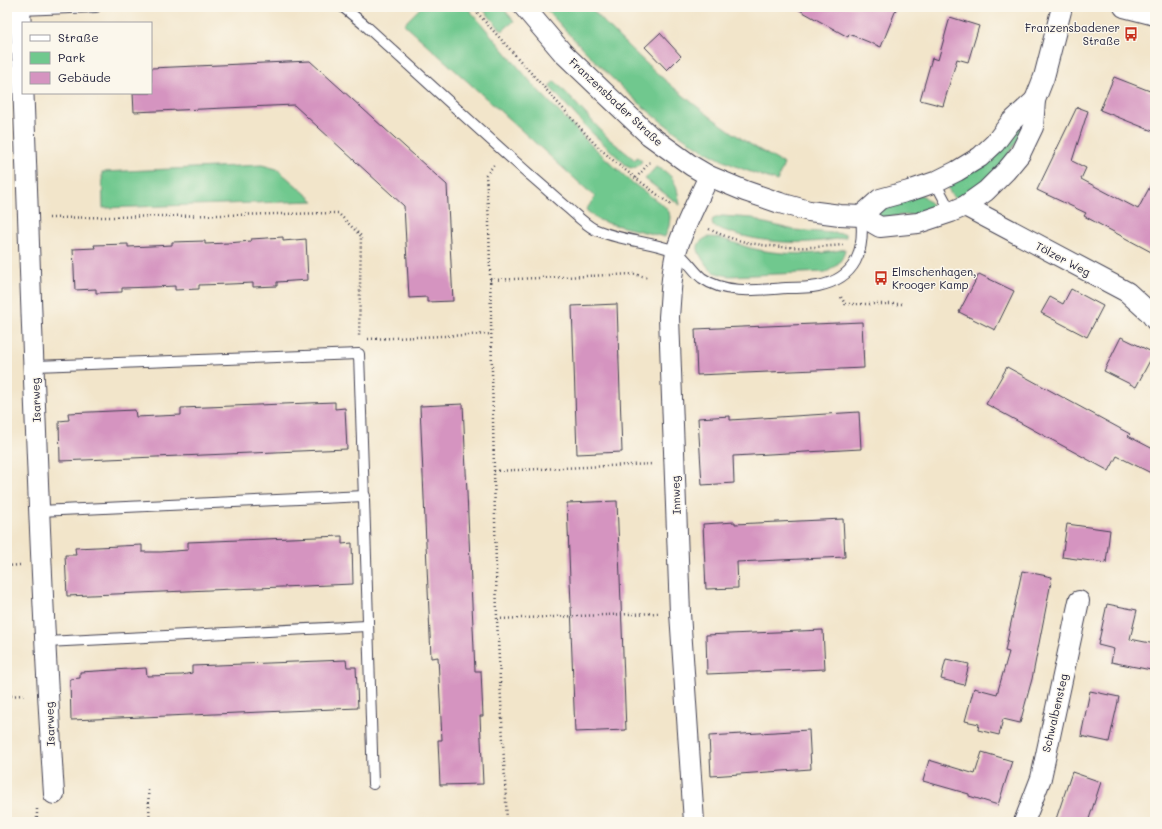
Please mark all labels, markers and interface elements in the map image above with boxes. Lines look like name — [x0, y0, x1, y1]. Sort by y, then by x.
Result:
place label: Franzensbadener Straße — [1025, 20, 1120, 48]
legend — [22, 22, 152, 94]
bus stop icon: Franzensbadener Straße — [1123, 26, 1139, 42]
text: Straße — [58, 29, 99, 45]
text: Park — [58, 49, 85, 65]
street label: Franzensbader Straße — [566, 54, 667, 149]
text: Gebäude — [58, 69, 111, 85]
street label: Tölzer Weg — [1033, 238, 1093, 279]
place label: Elmschenhagen, Krooger Kamp — [892, 264, 976, 292]
bus stop icon: Elmschenhagen, Krooger Kamp — [873, 270, 889, 286]
street label: Isarweg — [27, 378, 44, 422]
street label: Innweg — [667, 475, 684, 515]
street label: Schwalbensteg — [1038, 672, 1071, 754]
street label: Isarweg — [41, 702, 58, 746]

